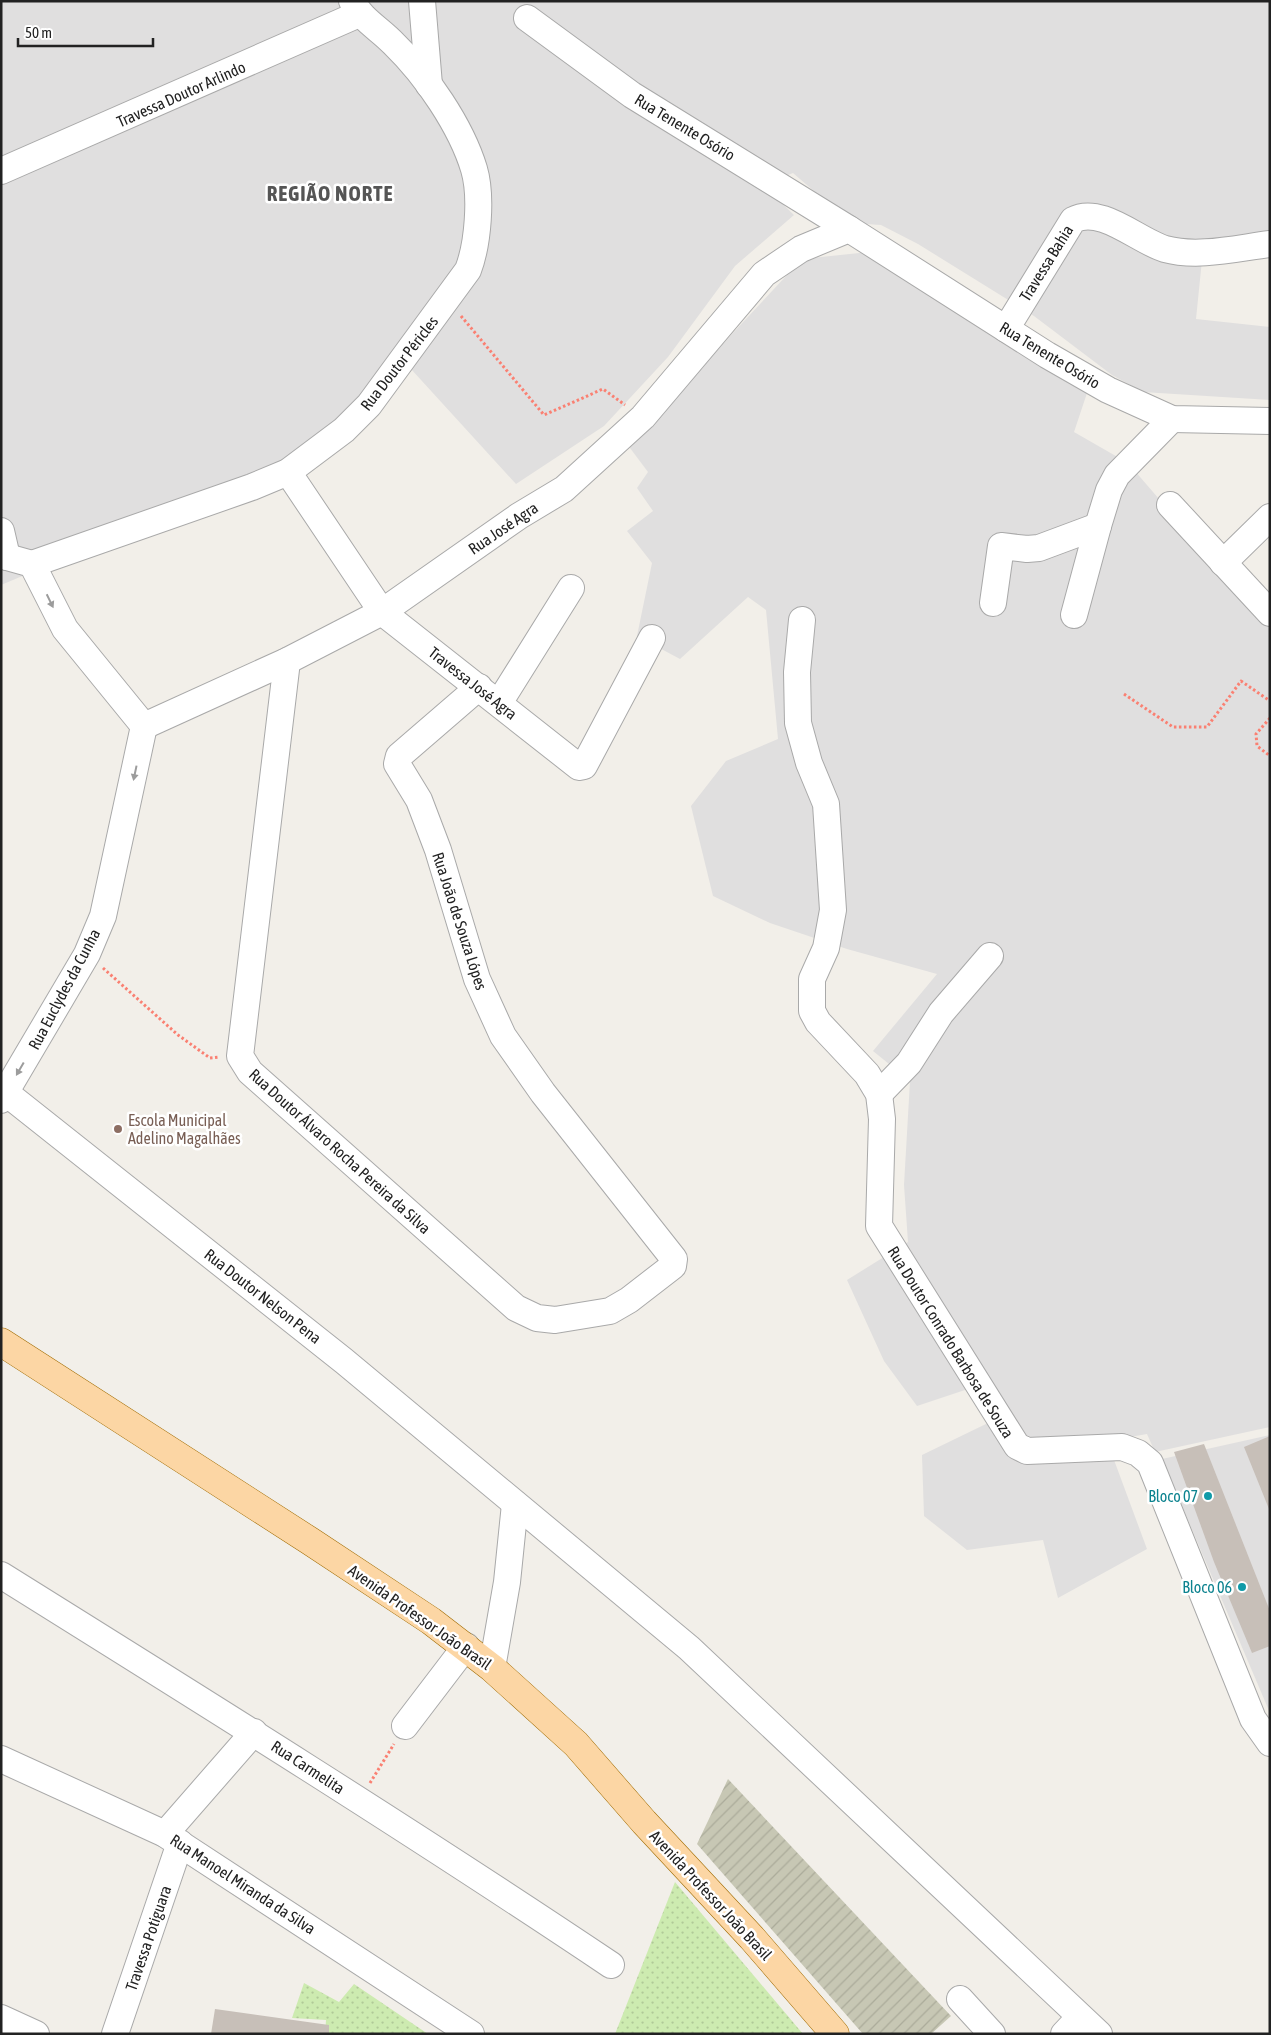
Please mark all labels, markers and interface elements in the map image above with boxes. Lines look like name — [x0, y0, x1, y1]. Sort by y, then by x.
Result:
scale bar — [18, 15, 152, 47]
text: 50 m — [25, 24, 52, 41]
street label: Travessa Doutor Arlindo — [114, 58, 248, 130]
street label: Rua Tenente Osório — [632, 90, 738, 164]
district label: REGIÃO NORTE — [267, 181, 393, 205]
street label: Travessa Bahia — [1015, 222, 1077, 304]
street label: Rua Doutor Péricles — [357, 312, 442, 414]
street label: Rua Tenente Osório — [997, 318, 1103, 392]
street label: Rua José Agra — [465, 498, 542, 559]
one-way arrow — [46, 594, 54, 608]
street label: Travessa José Agra — [425, 643, 521, 724]
one-way arrow — [130, 766, 138, 782]
street label: Rua João de Souza Lópes — [428, 850, 491, 993]
street label: Rua Euclydes da Cunha — [25, 926, 104, 1053]
one-way arrow — [16, 1062, 25, 1075]
street label: Rua Doutor Álvaro Rocha Pereira da Silva — [246, 1065, 434, 1237]
place label: Escola Municipal Adelino Magalhães — [128, 1111, 241, 1148]
marker: Escola Municipal Adelino Magalhães — [112, 1123, 124, 1135]
street label: Rua Doutor Conrado Barbosa de Souza — [884, 1243, 1018, 1441]
street label: Rua Doutor Nelson Pena — [201, 1245, 325, 1347]
place label: Bloco 07 — [1148, 1487, 1198, 1505]
marker: Bloco 07 — [1202, 1490, 1214, 1502]
street label: Avenida Professor João Brasil — [345, 1561, 496, 1674]
place label: Bloco 06 — [1182, 1578, 1232, 1596]
marker: Bloco 06 — [1236, 1581, 1248, 1593]
street label: Rua Carmelita — [268, 1737, 348, 1797]
street label: Avenida Professor João Brasil — [646, 1827, 776, 1964]
street label: Rua Manoel Miranda da Silva — [167, 1830, 319, 1938]
street label: Travessa Potiguara — [122, 1883, 175, 1993]

